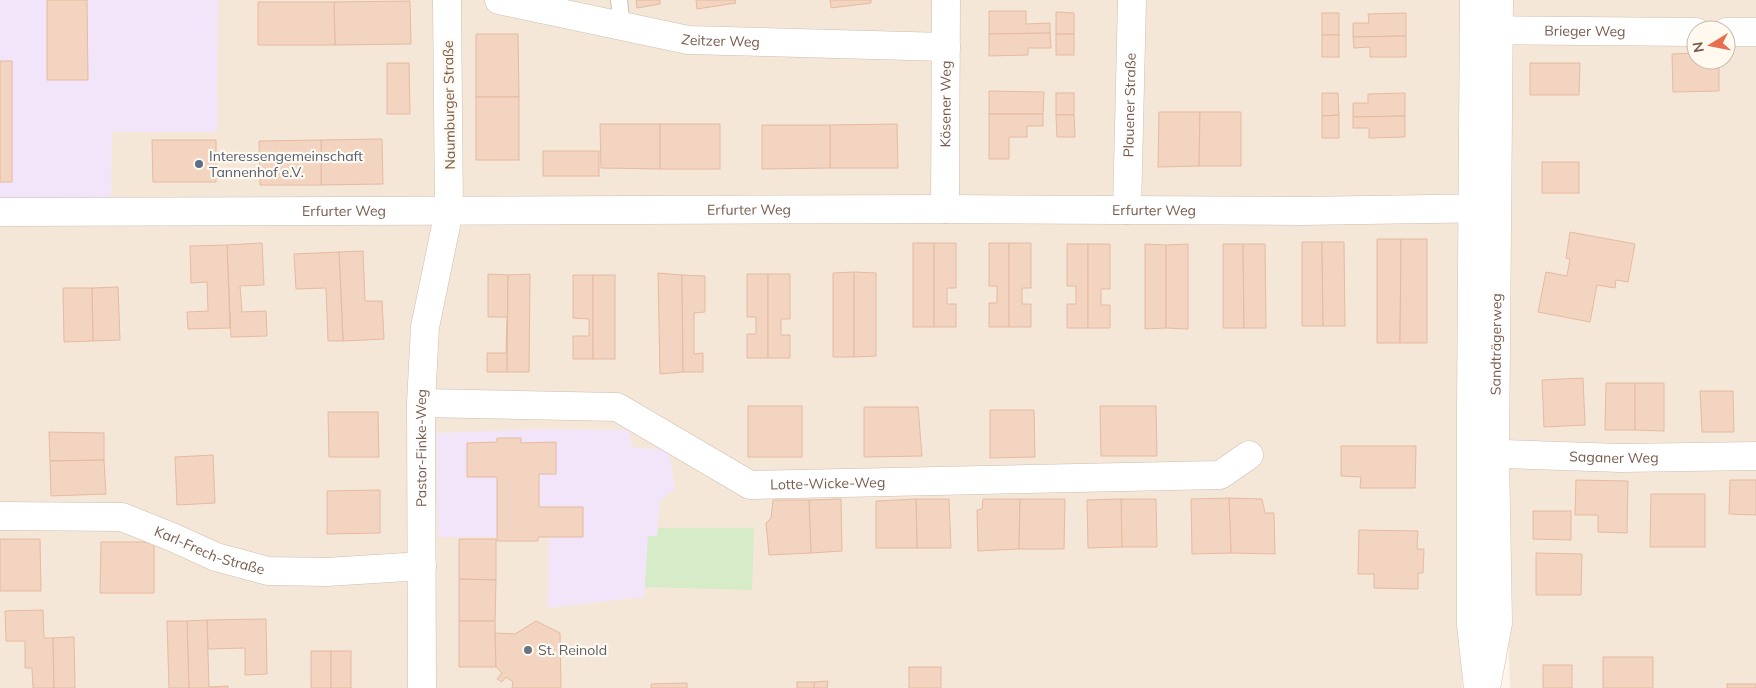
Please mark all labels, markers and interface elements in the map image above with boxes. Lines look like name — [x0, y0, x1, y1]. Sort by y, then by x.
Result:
north arrow — [1686, 20, 1736, 70]
street label: Brieger Weg — [1544, 22, 1626, 40]
street label: Zeitzer Weg — [680, 30, 760, 51]
street label: Naumburger Straße — [439, 40, 459, 170]
text: N — [1688, 40, 1708, 54]
street label: Plauener Straße — [1119, 52, 1140, 158]
street label: Kösener Weg — [936, 61, 955, 147]
place label: Interessengemeinschaft Tannenhof e.V. — [209, 147, 363, 181]
marker: Interessengemeinschaft Tannenhof e.V. — [193, 158, 205, 170]
street label: Erfurter Weg — [707, 200, 791, 219]
street label: Erfurter Weg — [1112, 201, 1196, 219]
street label: Erfurter Weg — [302, 202, 386, 220]
street label: Sandträgerweg — [1487, 293, 1505, 395]
street label: Pastor-Finke-Weg — [412, 388, 431, 507]
street label: Saganer Weg — [1569, 447, 1659, 467]
street label: Lotte-Wicke-Weg — [770, 473, 885, 494]
street label: Karl-Frech-Straße — [152, 522, 267, 579]
place label: St. Reinold — [538, 641, 607, 659]
marker: St. Reinold — [522, 644, 534, 656]

